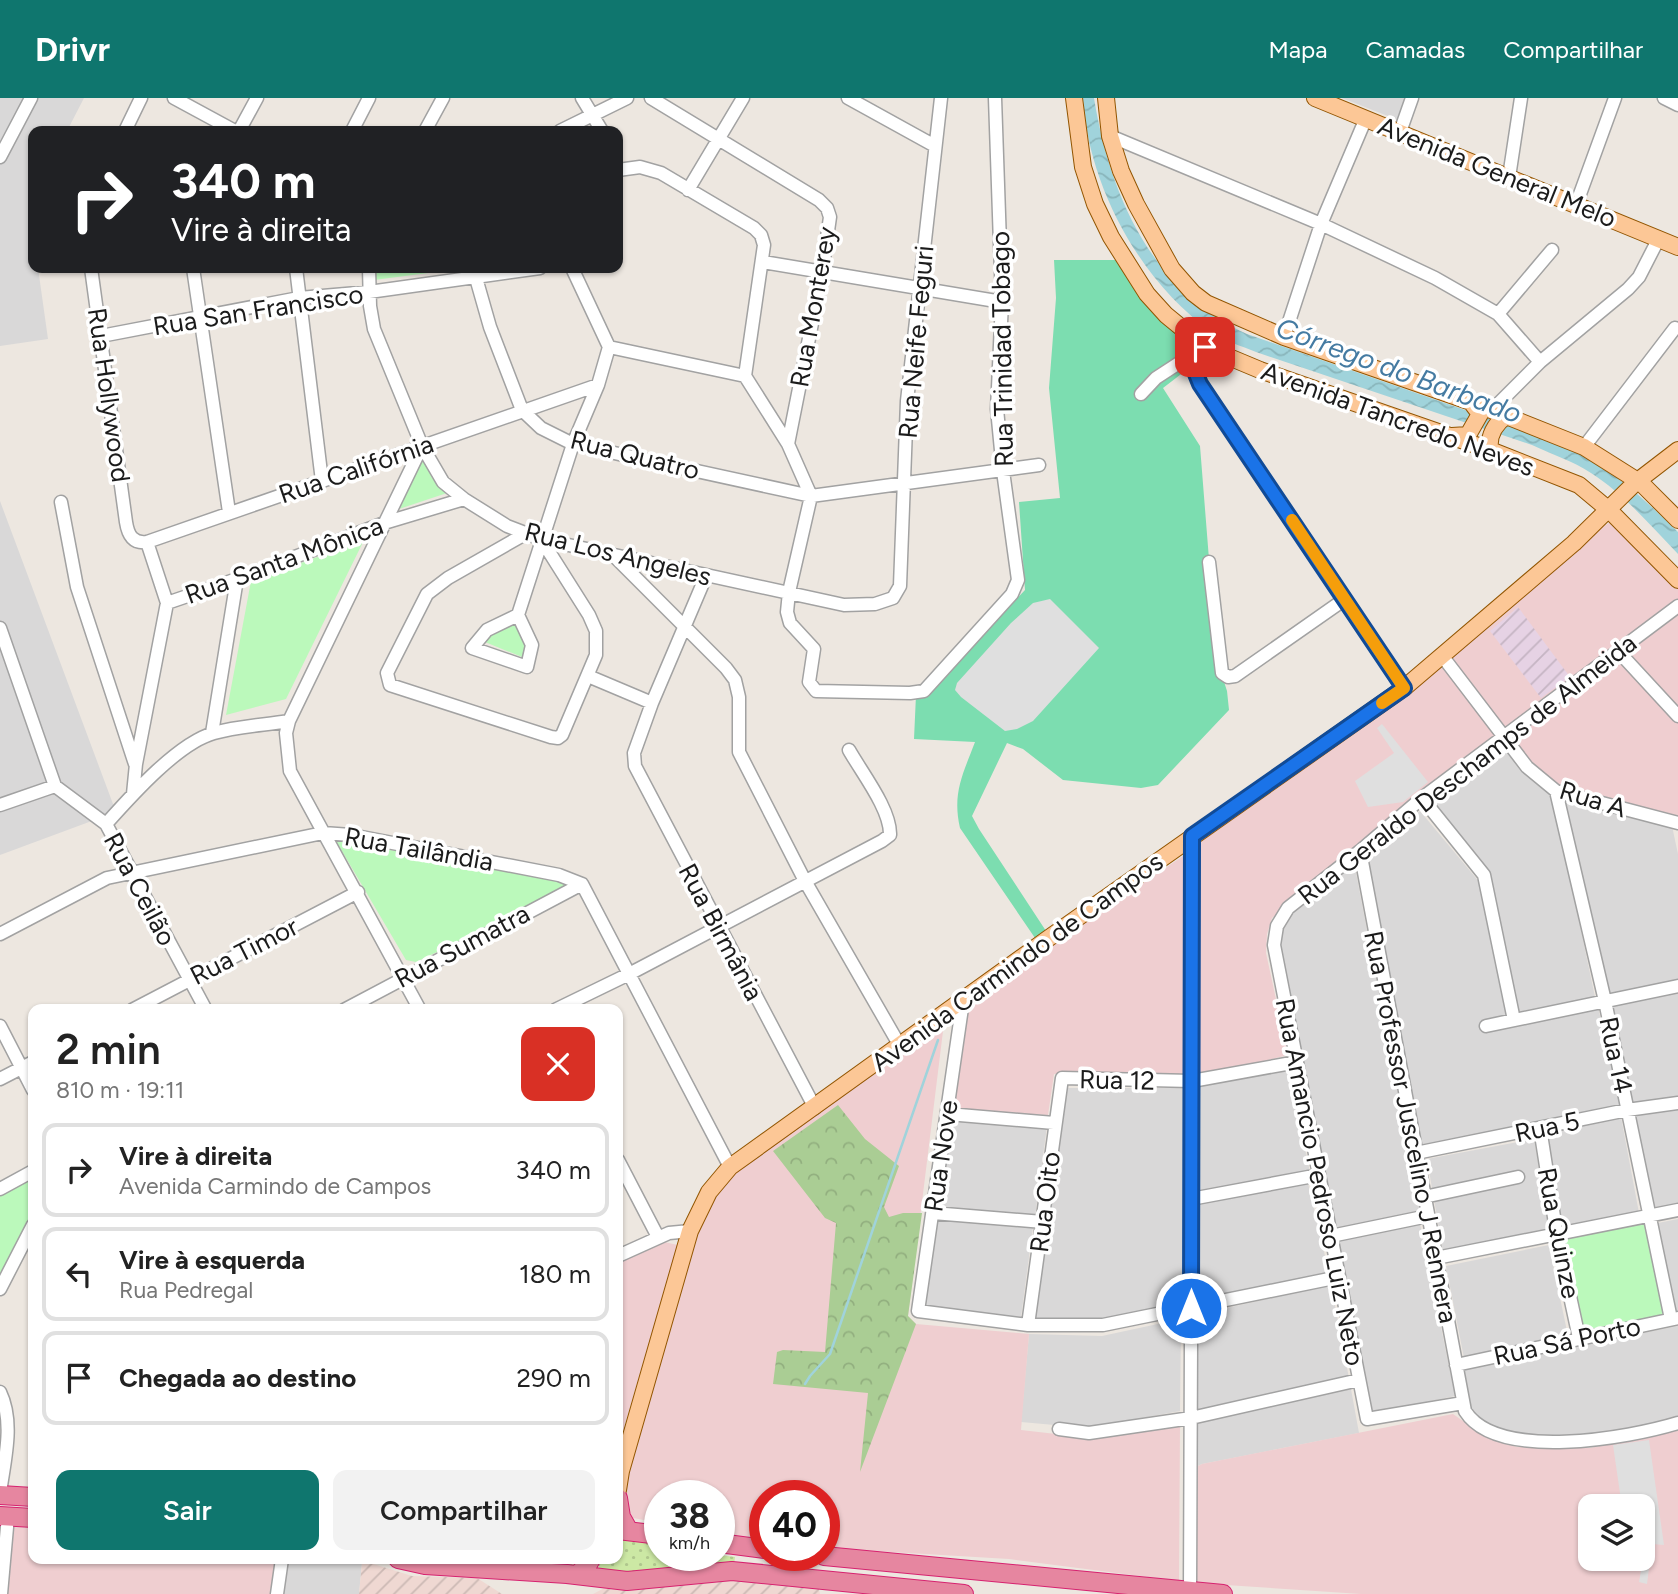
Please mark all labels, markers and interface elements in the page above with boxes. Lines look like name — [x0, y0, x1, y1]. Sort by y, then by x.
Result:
text: Drivr — [35, 30, 110, 69]
text: Mapa — [1268, 35, 1327, 64]
text: Camadas — [1365, 35, 1465, 64]
text: Compartilhar — [1503, 35, 1643, 64]
street label: Avenida General Melo — [1373, 110, 1621, 234]
text: 340 m — [171, 151, 315, 210]
icon: right — [56, 154, 147, 245]
text: Vire à direita — [171, 211, 351, 249]
street label: Rua Monterey — [783, 224, 843, 390]
street label: Rua Trinidad Tobago — [984, 231, 1020, 467]
street label: Rua Neife Feguri — [892, 244, 940, 440]
street label: Rua San Francisco — [151, 278, 365, 342]
street label: Rua Hollywood — [81, 306, 137, 484]
water label: Córrego do Barbado — [1272, 310, 1526, 430]
pin — [1175, 317, 1235, 377]
icon: arrive — [1186, 328, 1224, 366]
street label: Avenida Tancredo Neves — [1257, 355, 1539, 483]
street label: Rua Quatro — [567, 423, 703, 487]
street label: Rua Califórnia — [274, 428, 438, 510]
street label: Rua Santa Mônica — [181, 509, 387, 611]
street label: Rua Los Angeles — [521, 515, 715, 593]
street label: Rua Geraldo Deschamps de Almeida — [1291, 627, 1643, 911]
street label: Rua A — [1556, 774, 1631, 824]
street label: Rua Tailândia — [342, 820, 496, 878]
street label: Rua Ceilão — [97, 827, 183, 951]
street label: Avenida Carmindo de Campos — [865, 845, 1169, 1079]
street label: Rua Birmânia — [672, 858, 770, 1006]
street label: Rua Sumatra — [389, 897, 535, 995]
street label: Rua Timor — [185, 910, 304, 992]
street label: Rua Professor Juscelino J Rennera — [1357, 928, 1465, 1326]
street label: Rua Amancio Pedroso Luiz Neto — [1269, 996, 1371, 1368]
street label: Rua 14 — [1592, 1014, 1640, 1096]
text: 2 min — [56, 1024, 161, 1075]
button: close — [521, 1027, 595, 1101]
street label: Rua 12 — [1079, 1063, 1155, 1097]
text: 810 m · 19:11 — [56, 1076, 184, 1104]
street label: Rua Nove — [917, 1098, 965, 1214]
street label: Rua 5 — [1512, 1105, 1582, 1149]
text: Vire à direita — [119, 1140, 272, 1172]
street label: Rua Oito — [1023, 1150, 1067, 1254]
icon: right — [60, 1151, 98, 1189]
text: 340 m — [515, 1154, 591, 1186]
street label: Rua Quinze — [1531, 1165, 1587, 1301]
text: Avenida Carmindo de Campos — [119, 1172, 431, 1200]
text: Vire à esquerda — [119, 1244, 305, 1276]
icon: left — [60, 1255, 98, 1293]
text: 180 m — [519, 1258, 591, 1290]
position arrow — [1154, 1271, 1228, 1345]
text: Rua Pedregal — [119, 1276, 253, 1304]
street label: Rua Sá Porto — [1491, 1310, 1643, 1372]
icon: arrive — [60, 1359, 98, 1397]
text: Chegada ao destino — [119, 1362, 356, 1394]
text: 290 m — [517, 1362, 591, 1394]
button: Sair — [56, 1470, 319, 1550]
button: Compartilhar — [333, 1470, 595, 1550]
speed limit sign: 40 — [749, 1480, 840, 1571]
map controls — [1578, 1494, 1655, 1571]
button: layers — [1578, 1494, 1655, 1571]
text: 38 — [669, 1495, 710, 1537]
text: km/h — [669, 1532, 710, 1554]

